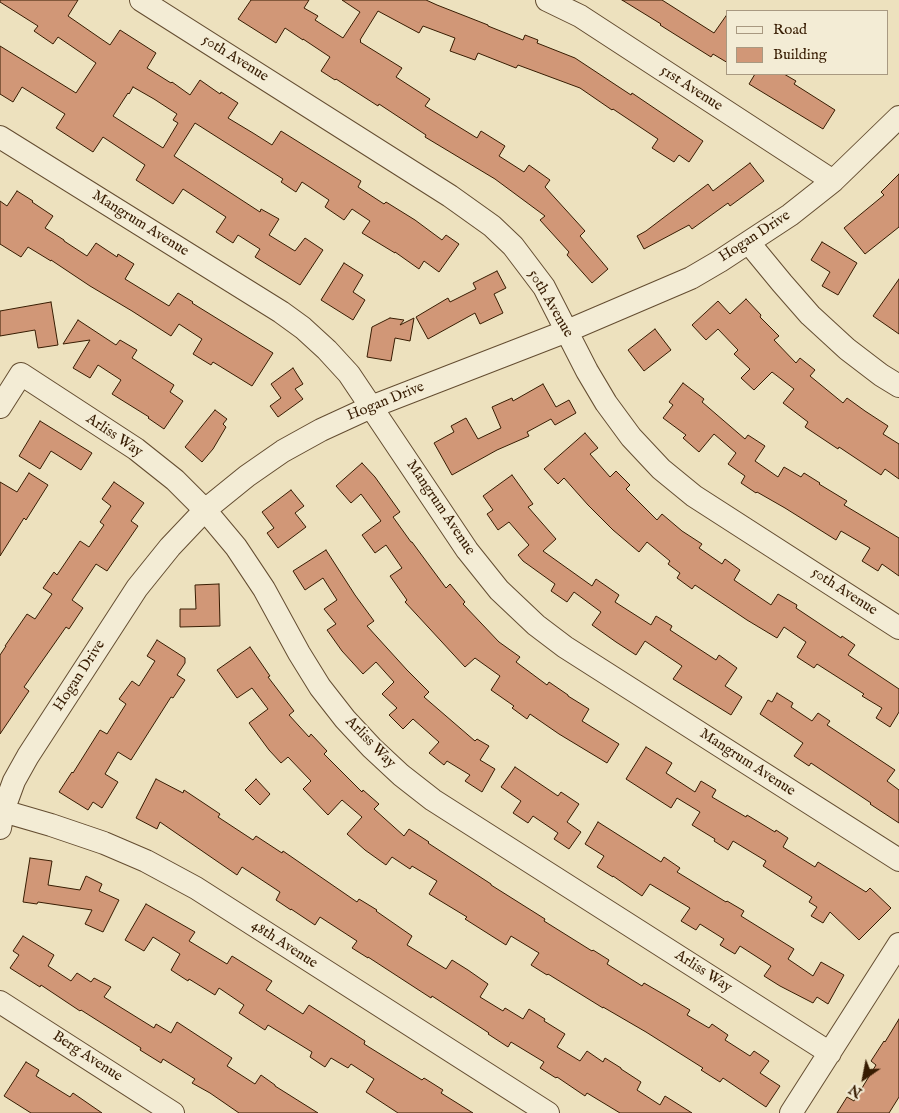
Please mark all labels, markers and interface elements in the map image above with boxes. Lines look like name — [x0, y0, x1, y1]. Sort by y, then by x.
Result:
legend — [726, 10, 889, 75]
text: Road — [773, 20, 807, 39]
street label: 50th Avenue — [198, 31, 272, 87]
text: Building — [773, 45, 827, 64]
street label: 51st Avenue — [657, 62, 725, 116]
street label: Mangrum Avenue — [88, 187, 192, 261]
street label: Hogan Drive — [716, 207, 794, 267]
street label: 50th Avenue — [523, 267, 577, 341]
street label: Hogan Drive — [345, 378, 427, 426]
street label: Arliss Way — [82, 410, 146, 462]
street label: Mangrum Avenue — [402, 457, 478, 559]
street label: 50th Avenue — [808, 564, 880, 620]
street label: Hogan Drive — [50, 637, 110, 715]
street label: Arliss Way — [341, 713, 399, 773]
street label: Mangrum Avenue — [696, 725, 798, 801]
street label: 48th Avenue — [247, 917, 321, 973]
street label: Arliss Way — [671, 947, 735, 997]
street label: Berg Avenue — [49, 1028, 125, 1086]
north arrow — [839, 1053, 889, 1103]
text: N — [846, 1080, 866, 1101]

